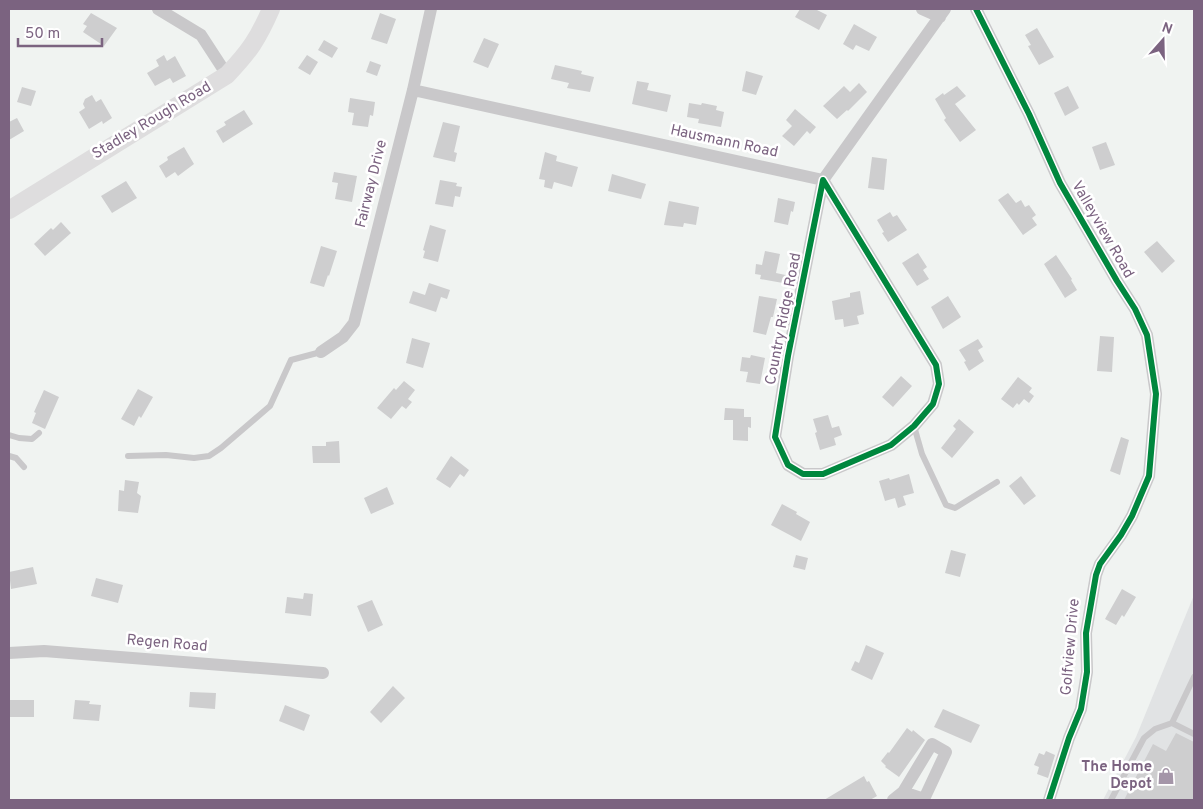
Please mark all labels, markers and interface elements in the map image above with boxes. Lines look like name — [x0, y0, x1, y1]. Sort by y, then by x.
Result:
scale bar — [18, 15, 101, 47]
north arrow — [1138, 15, 1188, 65]
text: N — [1159, 19, 1175, 39]
text: 50 m — [25, 25, 60, 44]
street label: Stadley Rough Road — [89, 78, 215, 164]
street label: Hausmann Road — [668, 121, 780, 163]
street label: Fairway Drive — [352, 138, 392, 230]
street label: Valleyview Road — [1067, 178, 1137, 282]
street label: Country Ridge Road — [762, 251, 806, 387]
street label: Golfview Drive — [1057, 598, 1085, 696]
street label: Regen Road — [126, 631, 208, 657]
place label: The Home Depot — [1081, 758, 1152, 794]
shop icon: The Home Depot — [1156, 766, 1176, 786]

